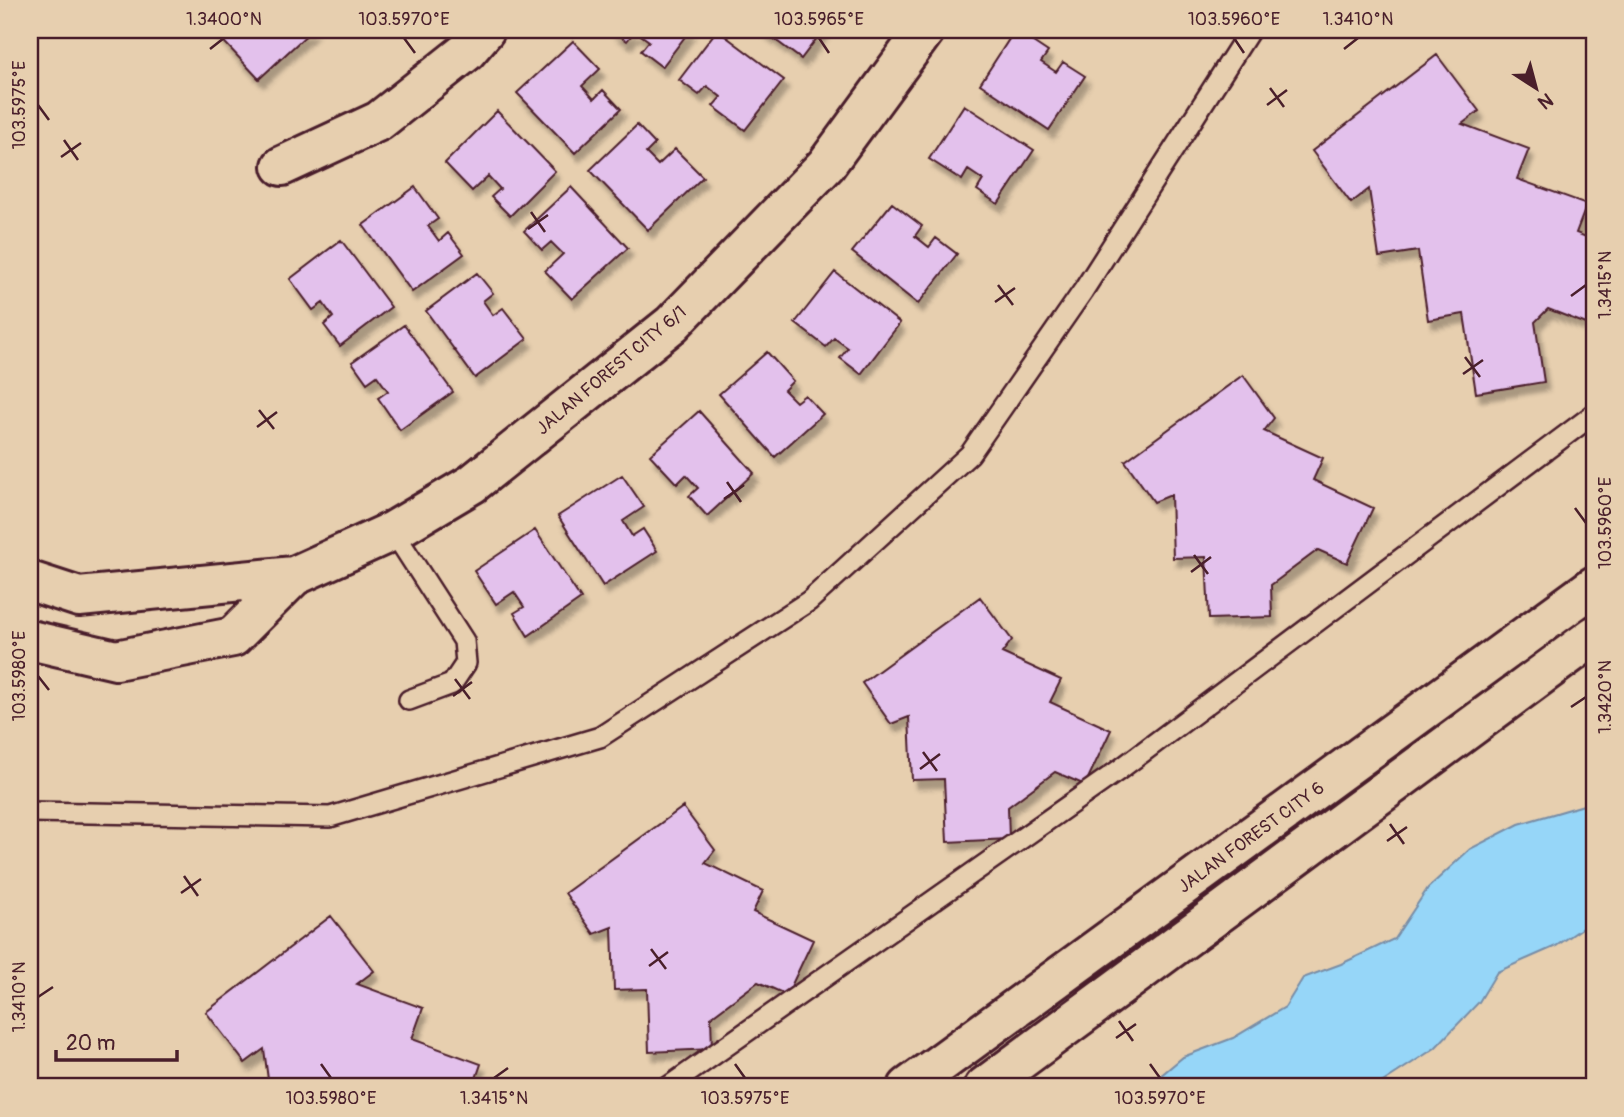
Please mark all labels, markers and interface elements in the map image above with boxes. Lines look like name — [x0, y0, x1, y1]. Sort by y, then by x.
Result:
text: 1.3400°N — [186, 8, 262, 31]
text: 103.5970°E — [358, 8, 450, 31]
text: 103.5965°E — [774, 8, 864, 31]
text: 103.5960°E — [1188, 8, 1280, 31]
text: 1.3410°N — [1323, 8, 1393, 31]
north arrow — [1502, 52, 1572, 122]
text: 103.5975°E — [8, 61, 31, 149]
text: N — [1533, 87, 1558, 115]
text: 1.3415°N — [1594, 251, 1617, 319]
street label: JALAN FOREST CITY 6/1 — [531, 301, 691, 440]
text: 103.5960°E — [1594, 477, 1617, 569]
text: 103.5980°E — [8, 631, 31, 721]
text: 1.3420°N — [1594, 660, 1617, 734]
street label: JALAN FOREST CITY 6 — [1173, 776, 1329, 898]
text: 1.3410°N — [8, 962, 31, 1032]
scale bar — [56, 1019, 177, 1063]
text: 20 m — [66, 1030, 115, 1057]
text: 103.5980°E — [286, 1087, 376, 1110]
text: 1.3415°N — [460, 1087, 528, 1110]
text: 103.5975°E — [701, 1087, 789, 1110]
text: 103.5970°E — [1114, 1087, 1206, 1110]

